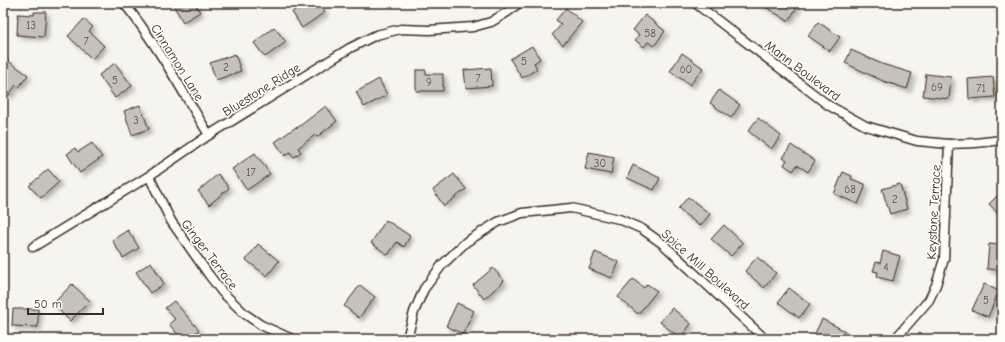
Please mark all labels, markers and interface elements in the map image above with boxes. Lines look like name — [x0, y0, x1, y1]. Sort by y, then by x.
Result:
house number: 13 — [26, 19, 36, 32]
street label: Cinnamon Lane — [148, 21, 207, 104]
house number: 58 — [644, 27, 656, 40]
house number: 7 — [83, 35, 89, 48]
street label: Mann Boulevard — [762, 37, 843, 104]
house number: 5 — [521, 55, 527, 68]
street label: Bluestone Ridge — [220, 59, 303, 119]
house number: 2 — [223, 61, 229, 74]
house number: 60 — [680, 63, 692, 76]
house number: 7 — [475, 72, 481, 85]
house number: 5 — [112, 74, 118, 87]
house number: 9 — [426, 76, 432, 89]
house number: 69 — [931, 81, 943, 94]
house number: 71 — [976, 82, 986, 95]
house number: 3 — [133, 114, 139, 127]
house number: 30 — [594, 157, 606, 170]
street label: Keystone Terrace — [924, 164, 944, 260]
house number: 17 — [246, 166, 256, 179]
house number: 68 — [844, 183, 856, 196]
house number: 2 — [892, 193, 898, 206]
street label: Ginger Terrace — [178, 216, 241, 293]
street label: Spice Mill Boulevard — [659, 226, 752, 313]
house number: 4 — [883, 261, 889, 274]
scale bar — [28, 290, 103, 316]
house number: 5 — [983, 294, 989, 307]
text: 50 m — [34, 297, 62, 311]

